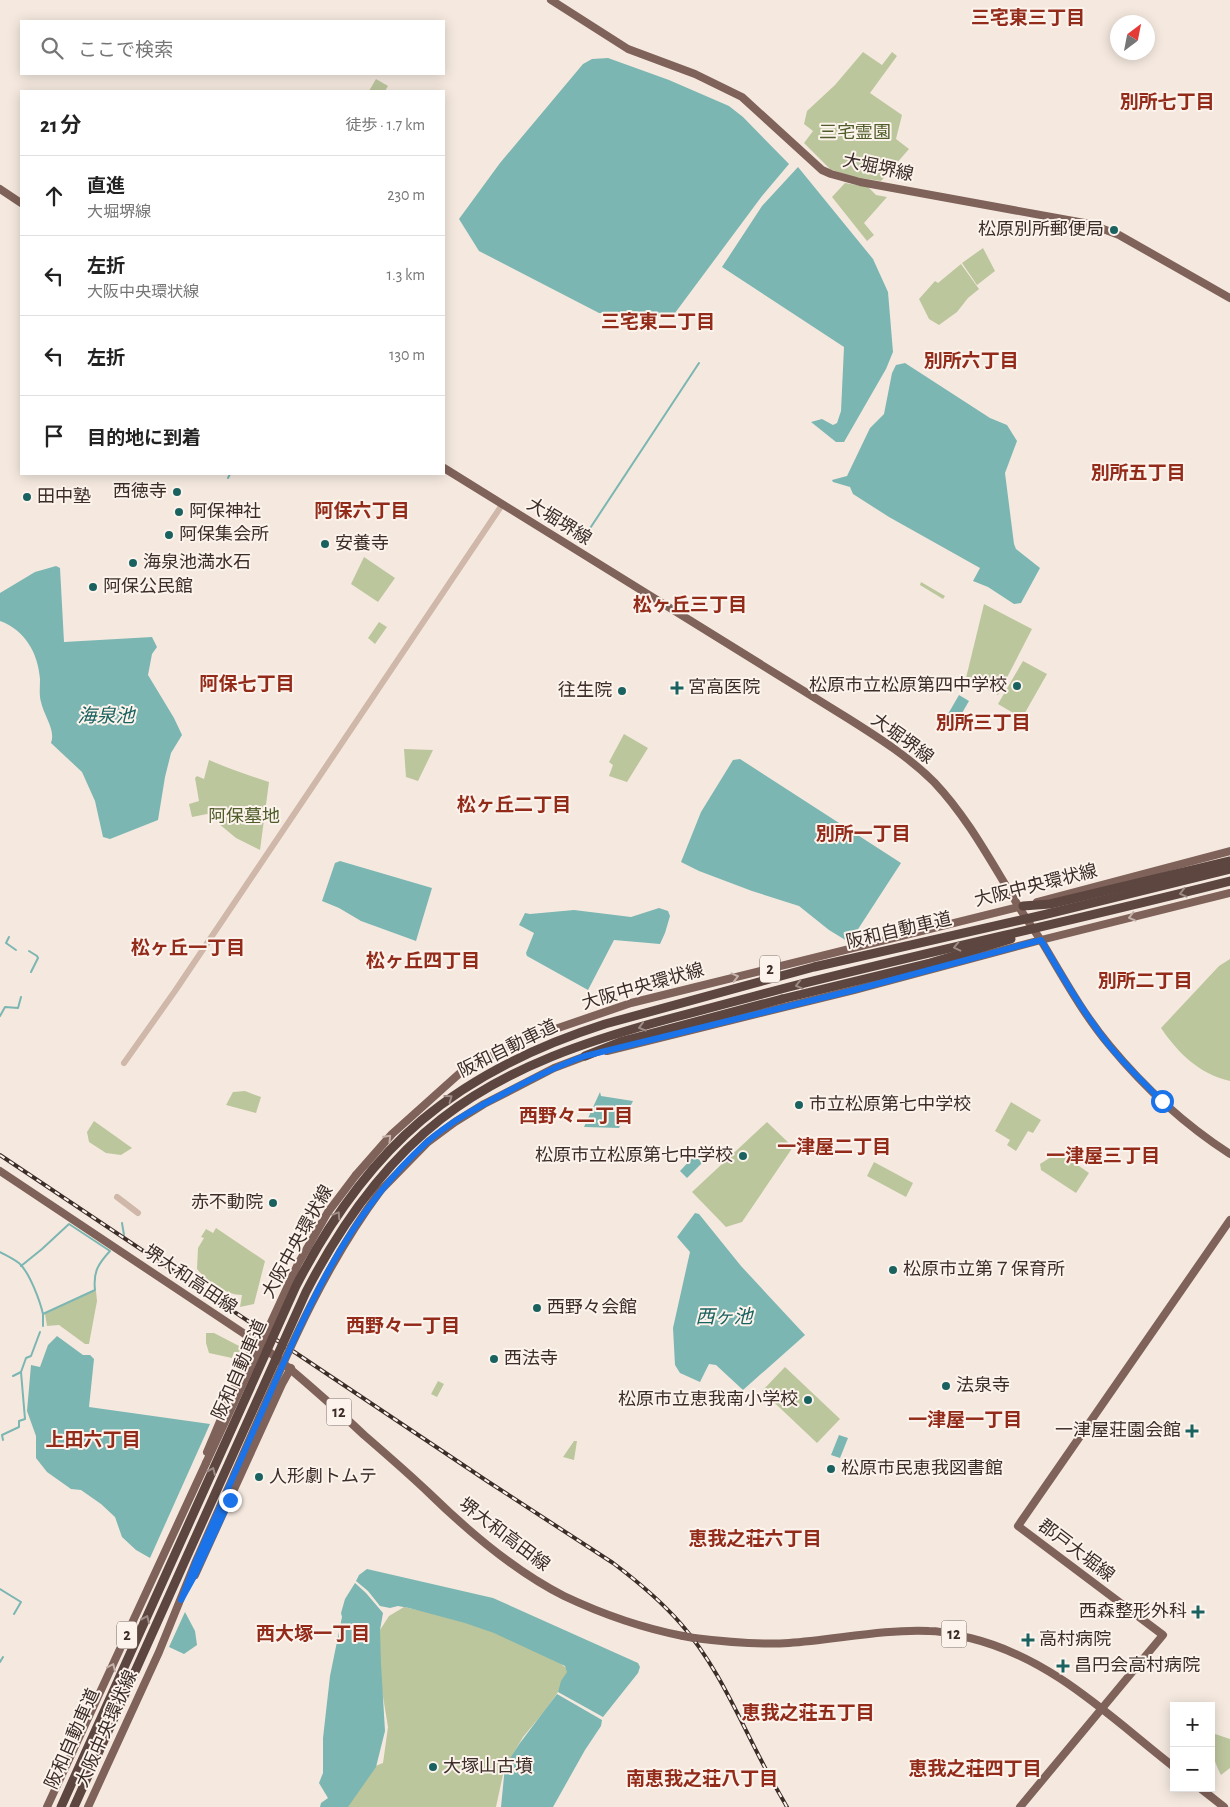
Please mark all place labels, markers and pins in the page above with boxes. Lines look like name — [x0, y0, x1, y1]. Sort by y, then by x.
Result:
place label: 松原別所郵便局 — [978, 220, 1104, 239]
marker: 松原別所郵便局 — [1108, 224, 1120, 236]
place label: 西徳寺 — [113, 481, 167, 501]
marker: 西徳寺 — [171, 486, 183, 498]
place label: 田中塾 — [37, 487, 91, 506]
marker: 田中塾 — [21, 491, 33, 503]
place label: 阿保神社 — [189, 502, 261, 521]
marker: 阿保神社 — [173, 506, 185, 518]
place label: 阿保集会所 — [179, 524, 269, 544]
marker: 阿保集会所 — [163, 529, 175, 541]
place label: 安養寺 — [335, 533, 389, 553]
marker: 安養寺 — [319, 538, 331, 550]
place label: 海泉池満水石 — [143, 552, 251, 572]
marker: 海泉池満水石 — [127, 557, 139, 569]
place label: 阿保公民館 — [103, 577, 193, 596]
marker: 阿保公民館 — [87, 581, 99, 593]
place label: 松原市立松原第四中学校 — [809, 675, 1007, 695]
place label: 宮高医院 — [688, 678, 760, 697]
place label: 往生院 — [558, 680, 612, 700]
marker: 松原市立松原第四中学校 — [1011, 680, 1023, 692]
marker: 宮高医院 — [670, 681, 684, 695]
marker: 往生院 — [616, 685, 628, 697]
place label: 市立松原第七中学校 — [809, 1094, 971, 1114]
marker: 市立松原第七中学校 — [793, 1099, 805, 1111]
place label: 松原市立松原第七中学校 — [535, 1145, 733, 1165]
marker: 松原市立松原第七中学校 — [737, 1150, 749, 1162]
place label: 赤不動院 — [191, 1193, 263, 1212]
marker: 赤不動院 — [267, 1197, 279, 1209]
place label: 松原市立第７保育所 — [903, 1259, 1065, 1279]
marker: 松原市立第７保育所 — [887, 1264, 899, 1276]
place label: 西野々会館 — [547, 1298, 637, 1317]
marker: 西野々会館 — [531, 1302, 543, 1314]
place label: 西法寺 — [504, 1349, 558, 1368]
marker: 西法寺 — [488, 1353, 500, 1365]
place label: 法泉寺 — [956, 1376, 1010, 1395]
marker: 法泉寺 — [940, 1380, 952, 1392]
place label: 松原市立恵我南小学校 — [618, 1389, 798, 1409]
marker: 松原市立恵我南小学校 — [802, 1394, 814, 1406]
place label: 一津屋荘園会館 — [1055, 1421, 1181, 1440]
marker: 一津屋荘園会館 — [1185, 1424, 1199, 1438]
place label: 松原市民恵我図書館 — [841, 1458, 1003, 1478]
marker: 松原市民恵我図書館 — [825, 1463, 837, 1475]
place label: 人形劇トムテ — [269, 1467, 377, 1486]
marker: 人形劇トムテ — [253, 1471, 265, 1483]
place label: 西森整形外科 — [1079, 1601, 1187, 1621]
marker: 西森整形外科 — [1191, 1605, 1205, 1619]
place label: 高村病院 — [1039, 1629, 1111, 1649]
marker: 高村病院 — [1021, 1633, 1035, 1647]
place label: 昌円会高村病院 — [1074, 1655, 1200, 1675]
marker: 昌円会高村病院 — [1056, 1659, 1070, 1673]
place label: 大塚山古墳 — [443, 1757, 533, 1776]
marker: 大塚山古墳 — [427, 1761, 439, 1773]

